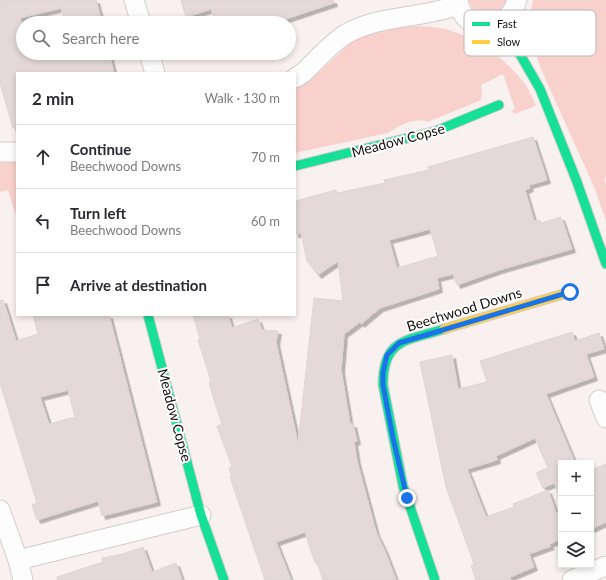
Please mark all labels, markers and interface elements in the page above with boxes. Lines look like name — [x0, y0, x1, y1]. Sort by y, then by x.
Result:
legend — [464, 10, 596, 56]
search box — [16, 16, 296, 60]
text: Fast — [497, 17, 517, 30]
icon: search — [30, 27, 52, 49]
text: Search here — [62, 29, 139, 47]
text: Slow — [497, 35, 521, 48]
text: 2 min — [32, 88, 74, 109]
text: Walk · 130 m — [204, 90, 280, 106]
street label: Meadow Copse — [350, 119, 446, 161]
text: Continue — [70, 140, 131, 158]
icon: ahead — [32, 146, 54, 168]
text: 70 m — [251, 149, 280, 165]
text: Beechwood Downs — [70, 158, 181, 174]
text: Turn left — [70, 204, 126, 222]
icon: left — [32, 210, 54, 232]
text: 60 m — [251, 213, 280, 229]
text: Beechwood Downs — [70, 222, 181, 238]
icon: arrive — [32, 274, 54, 296]
text: Arrive at destination — [70, 276, 207, 294]
street label: Beechwood Downs — [404, 283, 524, 335]
route start — [561, 283, 579, 301]
street label: Meadow Copse — [154, 367, 196, 463]
map controls — [558, 460, 594, 568]
button: + — [558, 460, 594, 496]
route end — [398, 489, 416, 507]
button: − — [558, 496, 594, 532]
button: layers — [558, 532, 594, 568]

